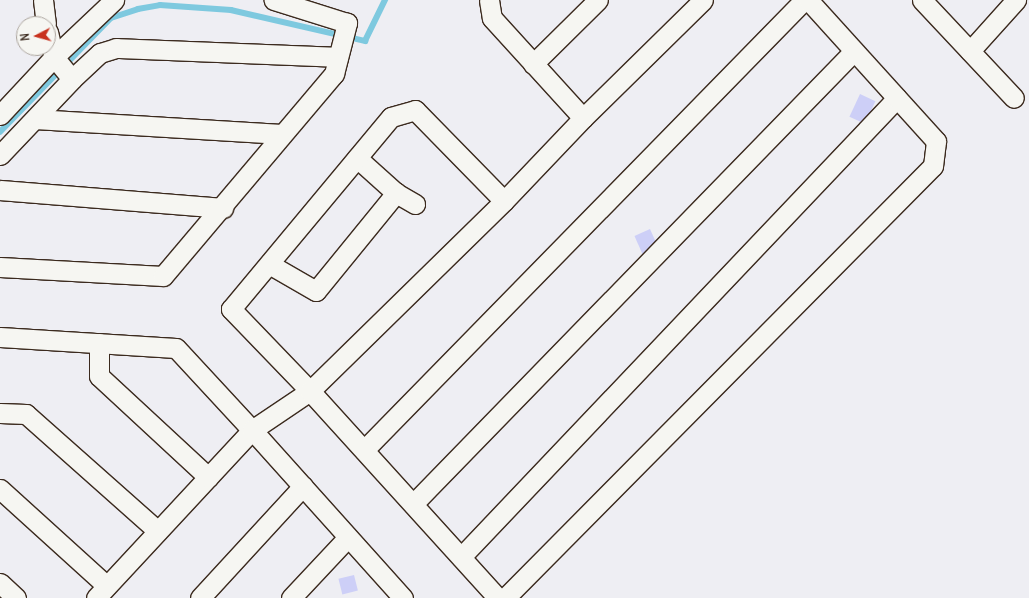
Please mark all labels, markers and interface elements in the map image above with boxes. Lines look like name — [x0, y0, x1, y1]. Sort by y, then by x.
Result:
north arrow — [16, 16, 56, 56]
text: N — [18, 33, 32, 42]

